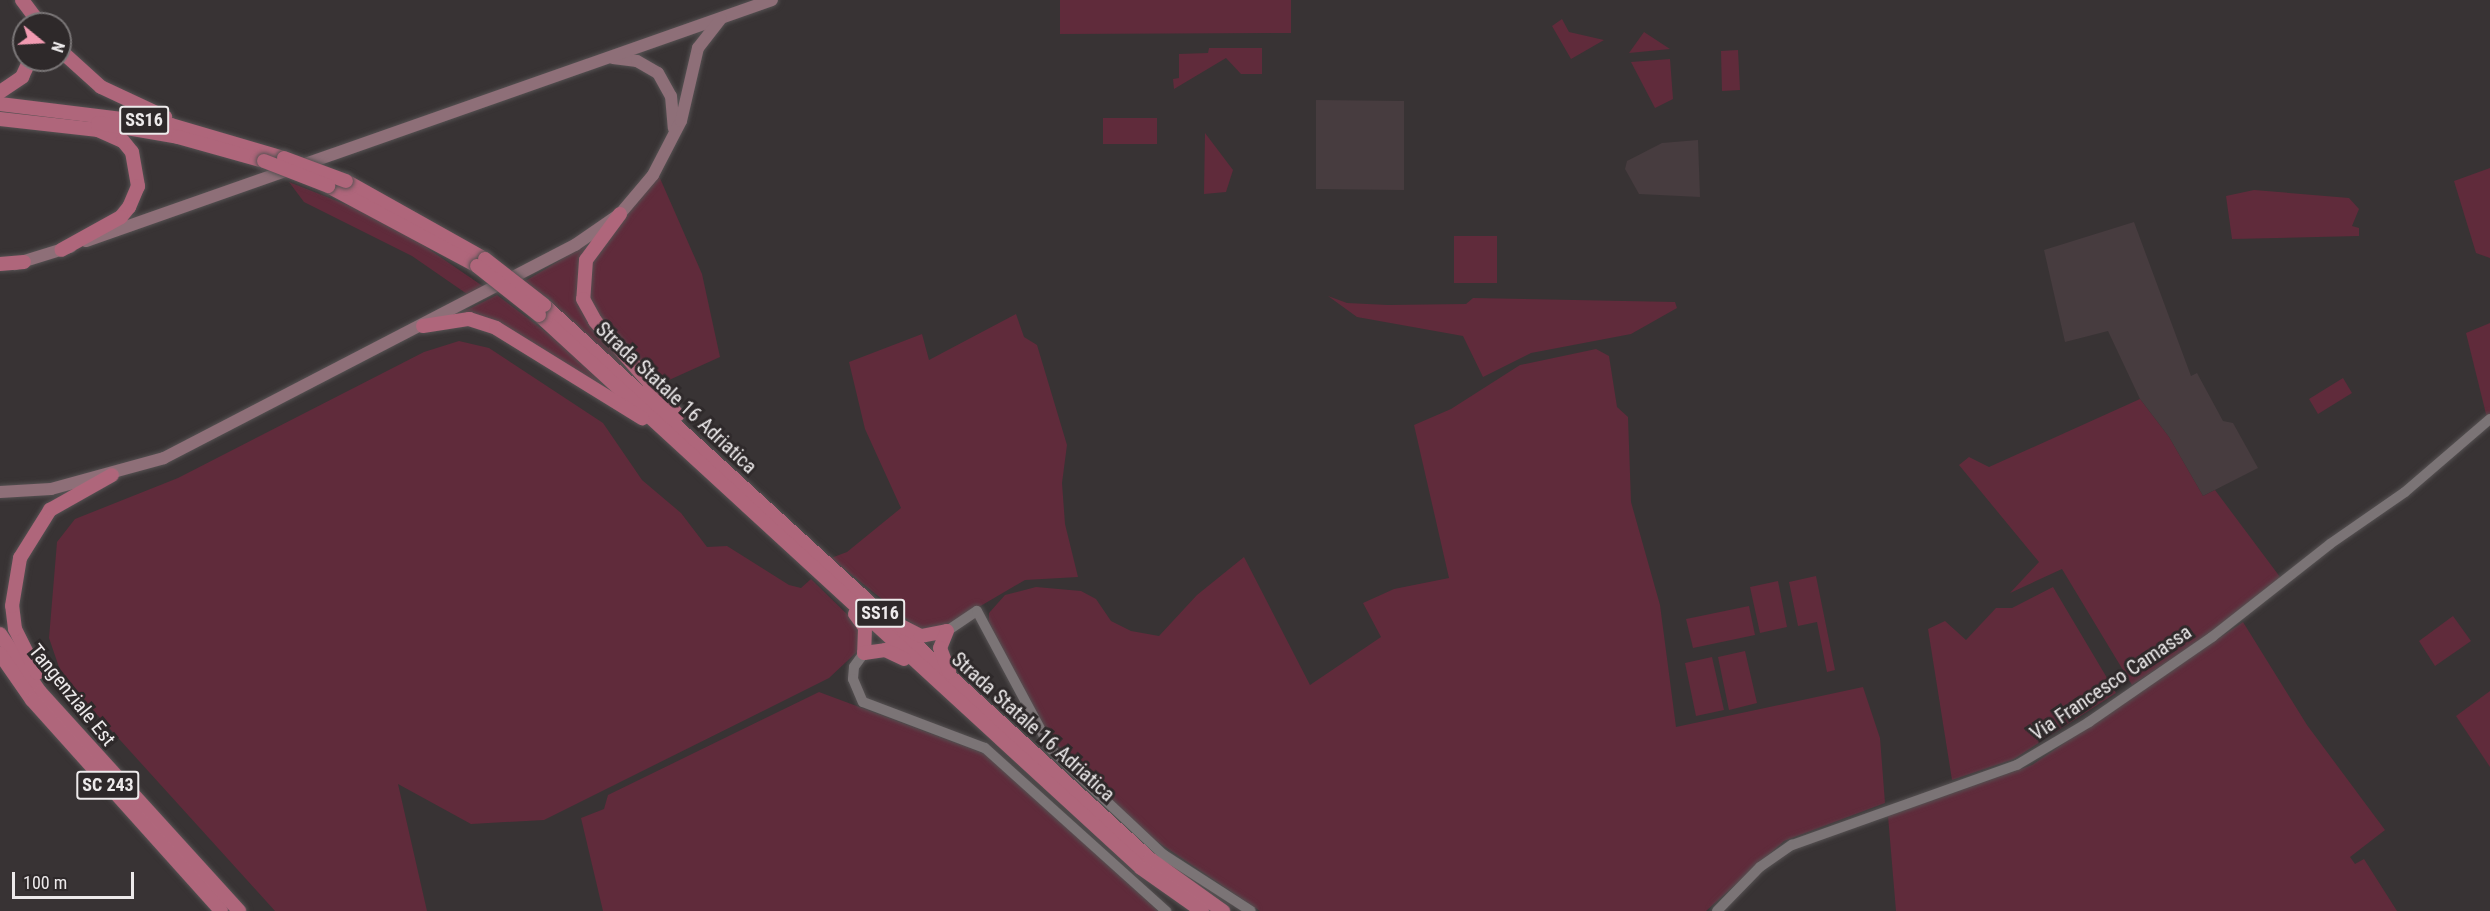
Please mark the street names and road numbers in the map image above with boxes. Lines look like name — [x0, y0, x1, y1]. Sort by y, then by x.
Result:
road number: SS16 — [118, 105, 170, 135]
street label: Strada Statale 16 Adriatica — [591, 317, 761, 479]
road number: SS16 — [854, 598, 906, 628]
street label: Via Francesco Camassa — [2026, 620, 2196, 746]
street label: Tangenziale Est — [24, 639, 120, 751]
street label: Strada Statale 16 Adriatica — [947, 648, 1119, 806]
road number: SC 243 — [75, 770, 141, 800]

